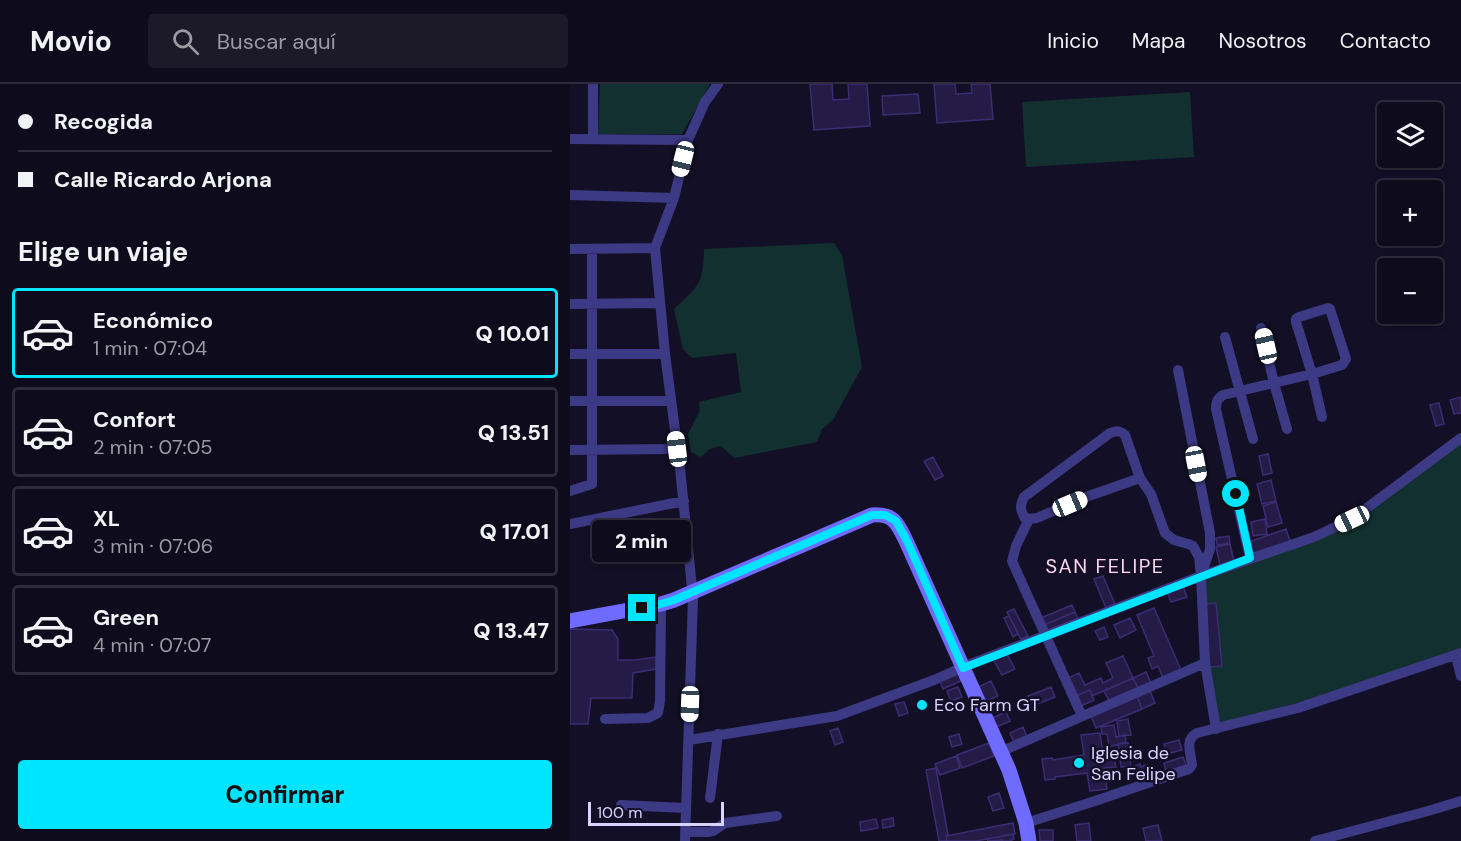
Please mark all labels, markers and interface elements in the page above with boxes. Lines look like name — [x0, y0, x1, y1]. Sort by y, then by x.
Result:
search box — [148, 14, 568, 68]
text: Movio — [30, 23, 112, 60]
icon: search — [169, 25, 202, 58]
text: Buscar aquí — [217, 27, 336, 56]
text: Inicio — [1047, 27, 1099, 55]
text: Mapa — [1132, 27, 1186, 55]
text: Nosotros — [1219, 27, 1307, 55]
text: Contacto — [1340, 27, 1431, 55]
map controls — [1377, 102, 1443, 324]
button: layers — [1377, 102, 1443, 168]
text: Recogida — [54, 107, 153, 136]
car — [670, 139, 696, 179]
text: Calle Ricardo Arjona — [54, 165, 272, 194]
button: + — [1377, 180, 1443, 246]
text: Elige un viaje — [18, 234, 188, 269]
button: − — [1377, 258, 1443, 324]
icon: car — [21, 306, 75, 360]
text: Económico — [93, 306, 213, 335]
text: Q 10.01 — [475, 319, 549, 348]
car — [1253, 326, 1279, 366]
text: 1 min · 07:04 — [93, 335, 207, 361]
icon: car — [21, 405, 75, 459]
text: Confort — [93, 405, 176, 434]
text: Q 13.51 — [478, 418, 549, 447]
car — [666, 430, 688, 468]
text: 2 min · 07:05 — [93, 434, 213, 460]
car — [1184, 445, 1208, 483]
route start — [1222, 480, 1249, 507]
car — [1050, 489, 1090, 519]
car — [1332, 503, 1372, 535]
icon: car — [21, 504, 75, 558]
text: XL — [93, 504, 120, 533]
text: Q 17.01 — [480, 517, 549, 546]
callout: 2 min — [592, 521, 692, 563]
text: 2 min — [615, 528, 668, 554]
text: 3 min · 07:06 — [93, 533, 213, 559]
district label: SAN FELIPE — [1045, 553, 1165, 579]
route end — [628, 594, 655, 621]
icon: car — [21, 603, 75, 657]
text: Green — [93, 603, 159, 632]
text: Q 13.47 — [473, 616, 549, 645]
text: 4 min · 07:07 — [93, 632, 211, 658]
car — [680, 686, 700, 722]
place label: Eco Farm GT — [934, 693, 1040, 717]
marker: Eco Farm GT — [915, 698, 929, 712]
place label: Iglesia de San Felipe — [1091, 741, 1176, 786]
marker: Iglesia de San Felipe — [1072, 756, 1086, 770]
button: Confirmar — [18, 760, 552, 829]
scale bar — [588, 799, 724, 826]
text: 100 m — [597, 802, 642, 823]

